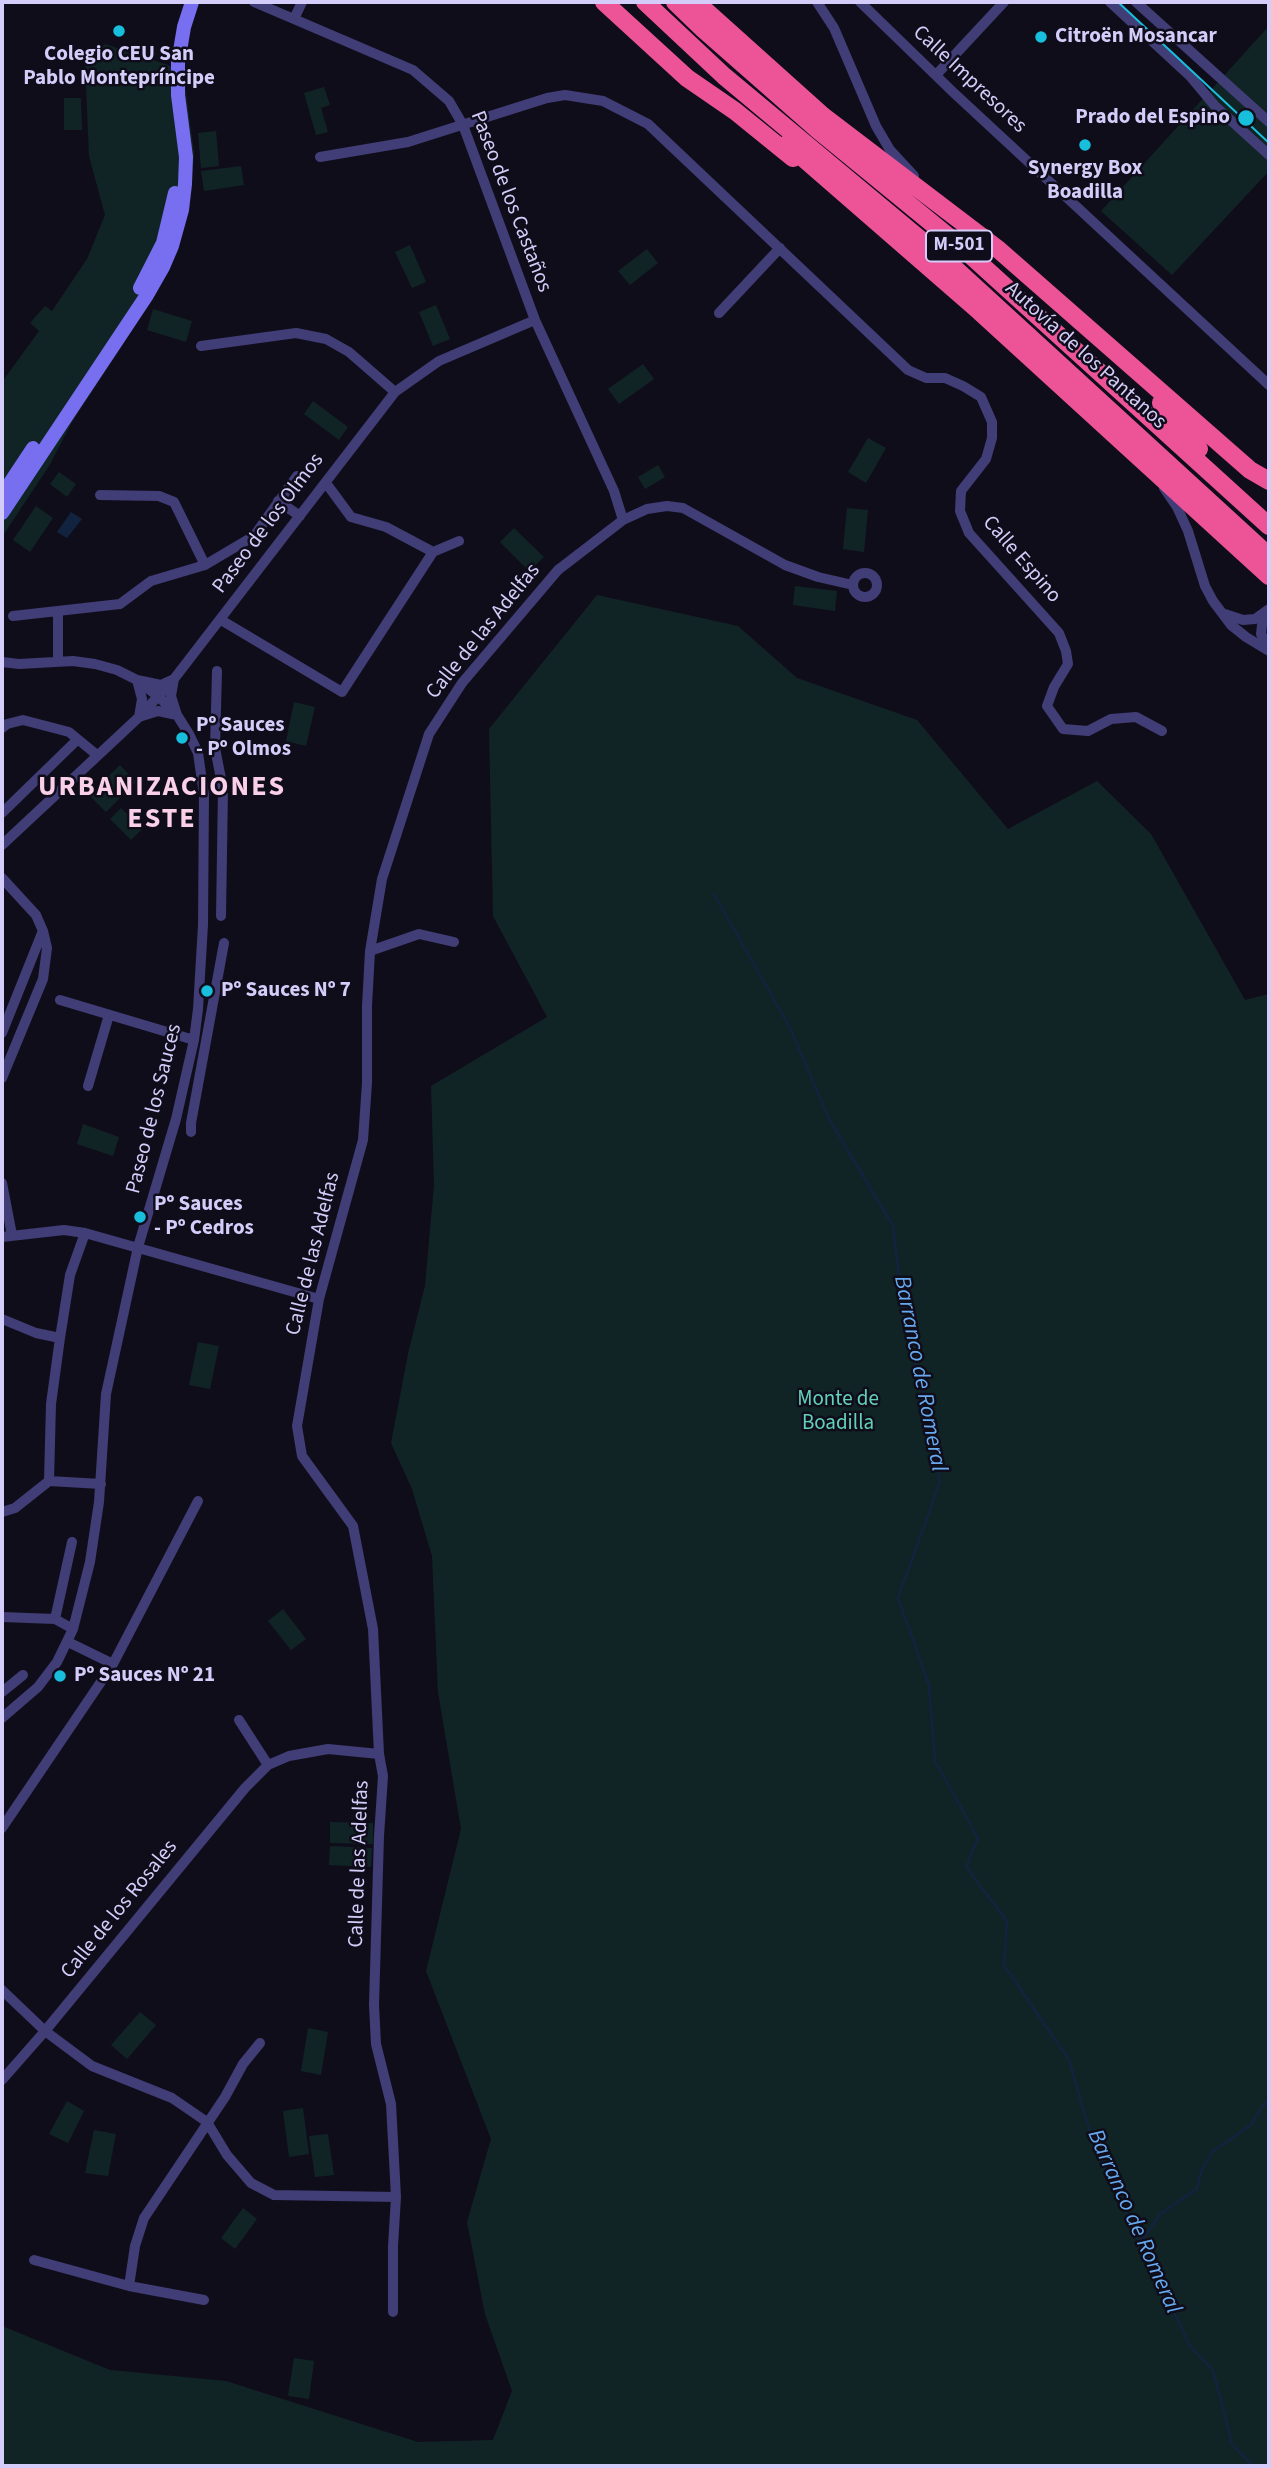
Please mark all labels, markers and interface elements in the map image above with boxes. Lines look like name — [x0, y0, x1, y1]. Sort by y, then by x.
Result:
street label: Calle Impresores — [907, 21, 1031, 139]
marker: Colegio CEU San Pablo Montepríncipe — [111, 23, 127, 39]
place label: Citroën Mosancar — [1055, 24, 1217, 50]
marker: Citroën Mosancar — [1033, 29, 1049, 45]
place label: Colegio CEU San Pablo Montepríncipe — [23, 42, 215, 92]
place label: Prado del Espino — [1075, 105, 1230, 131]
street label: Paseo de los Castaños — [464, 108, 556, 296]
marker: Prado del Espino — [1236, 108, 1256, 128]
marker: Synergy Box Boadilla — [1077, 137, 1093, 153]
place label: Synergy Box Boadilla — [1028, 156, 1142, 206]
road number: M-501 — [926, 230, 992, 262]
street label: Autovía de los Pantanos — [999, 277, 1171, 435]
street label: Paseo de los Olmos — [208, 449, 330, 599]
street label: Calle Espino — [976, 511, 1066, 609]
street label: Calle de las Adelfas — [422, 559, 546, 705]
place label: Pº Sauces - Pº Olmos — [196, 713, 291, 763]
marker: Pº Sauces - Pº Olmos — [174, 730, 190, 746]
district label: URBANIZACIONES ESTE — [40, 772, 284, 838]
place label: Pº Sauces Nº 7 — [221, 978, 351, 1004]
marker: Pº Sauces Nº 7 — [199, 983, 215, 999]
street label: Paseo de los Sauces — [122, 1022, 188, 1196]
street label: Calle de las Adelfas — [282, 1170, 346, 1338]
place label: Pº Sauces - Pº Cedros — [154, 1192, 254, 1242]
marker: Pº Sauces - Pº Cedros — [132, 1209, 148, 1225]
water label: Barranco de Romeral — [886, 1274, 952, 1474]
park label: Monte de Boadilla — [797, 1387, 879, 1437]
place label: Pº Sauces Nº 21 — [74, 1663, 215, 1689]
marker: Pº Sauces Nº 21 — [52, 1668, 68, 1684]
street label: Calle de las Adelfas — [344, 1780, 376, 1948]
street label: Calle de los Rosales — [56, 1836, 184, 1984]
water label: Barranco de Romeral — [1080, 2126, 1186, 2318]

